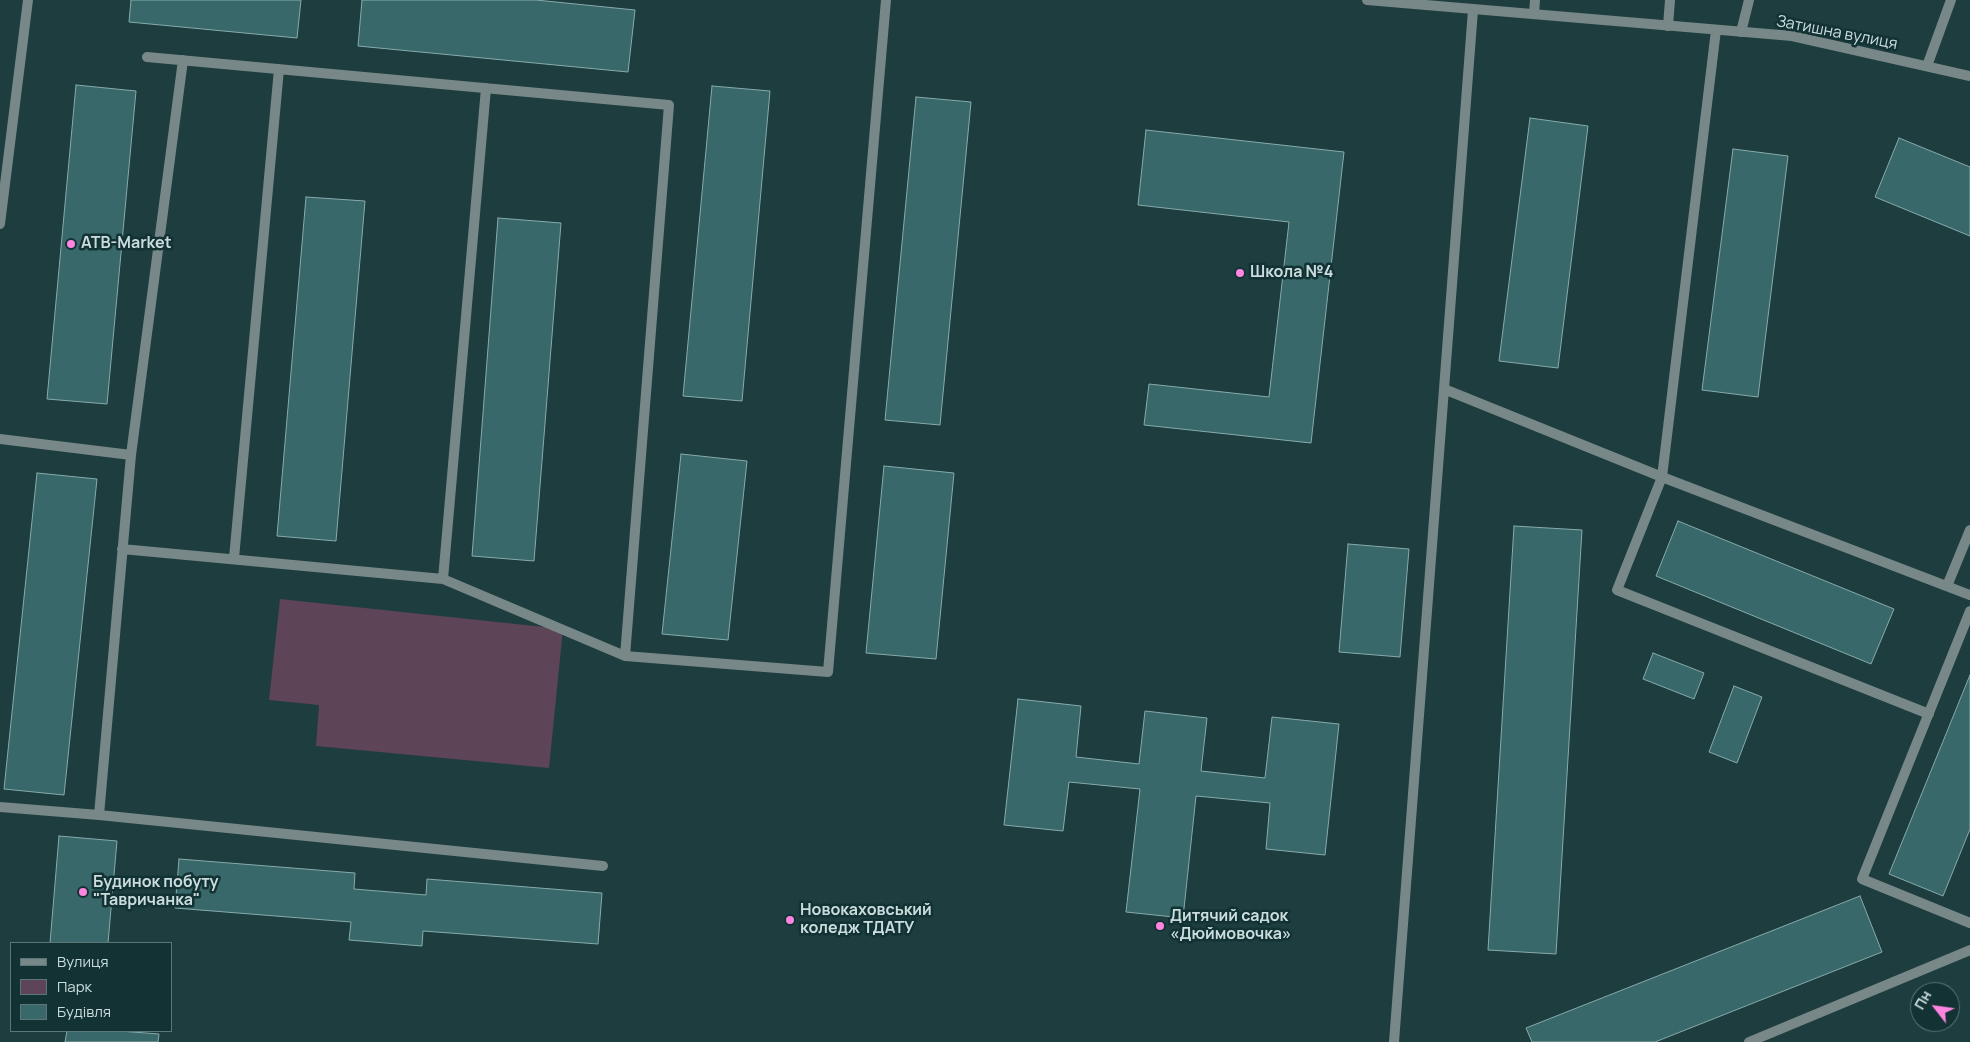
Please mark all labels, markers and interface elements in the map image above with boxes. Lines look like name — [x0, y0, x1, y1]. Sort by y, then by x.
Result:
street label: Затишна вулиця — [1775, 12, 1899, 54]
place label: ATB-Market — [81, 234, 172, 254]
marker: ATB-Market — [65, 238, 77, 250]
place label: Школа №4 — [1250, 263, 1333, 283]
marker: Школа №4 — [1234, 267, 1246, 279]
place label: Будинок побуту "Тавричанка" — [93, 873, 218, 911]
marker: Будинок побуту "Тавричанка" — [77, 886, 89, 898]
place label: Новокаховський коледж ТДАТУ — [800, 901, 932, 939]
place label: Дитячий садок «Дюймовочка» — [1170, 907, 1291, 945]
marker: Новокаховський коледж ТДАТУ — [784, 914, 796, 926]
marker: Дитячий садок «Дюймовочка» — [1154, 920, 1166, 932]
legend — [10, 942, 172, 1032]
text: Вулиця — [57, 951, 109, 972]
text: Парк — [57, 976, 92, 997]
north arrow — [1910, 982, 1960, 1032]
text: Пн — [1909, 987, 1935, 1013]
text: Будівля — [57, 1001, 111, 1022]

